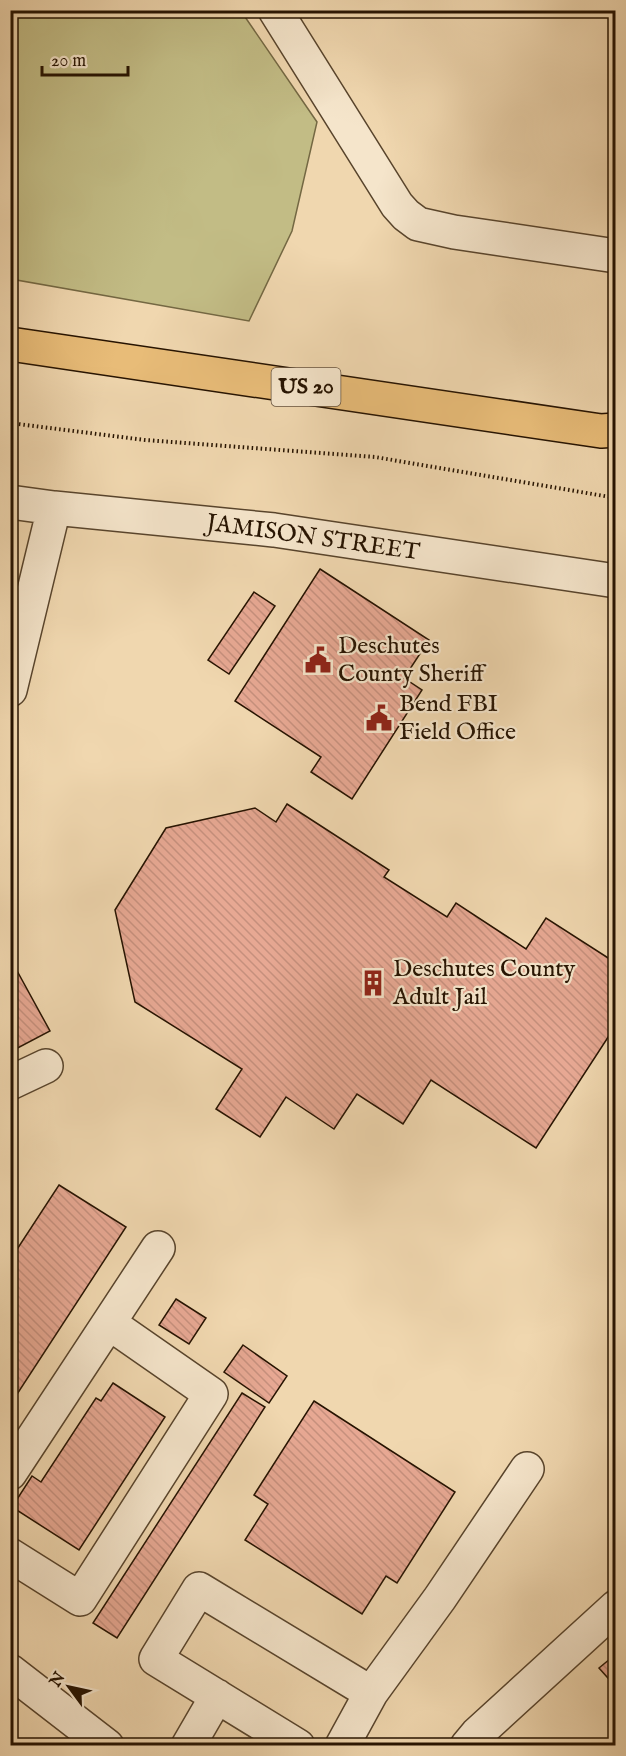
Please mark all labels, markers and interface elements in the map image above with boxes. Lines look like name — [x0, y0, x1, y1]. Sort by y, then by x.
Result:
scale bar — [42, 39, 128, 77]
text: 20 m — [51, 50, 86, 73]
road number: US 20 — [272, 368, 340, 406]
street label: JAMISON STREET — [201, 507, 422, 568]
place label: Deschutes County Sheriff — [338, 631, 487, 690]
public building icon: Deschutes County Sheriff — [303, 645, 333, 675]
place label: Bend FBI Field Office — [399, 689, 516, 748]
public building icon: Bend FBI Field Office — [364, 703, 394, 733]
place label: Deschutes County Adult Jail — [392, 954, 575, 1013]
building icon: Deschutes County Adult Jail — [358, 968, 388, 998]
north arrow — [39, 1657, 99, 1717]
text: N — [45, 1669, 70, 1692]

